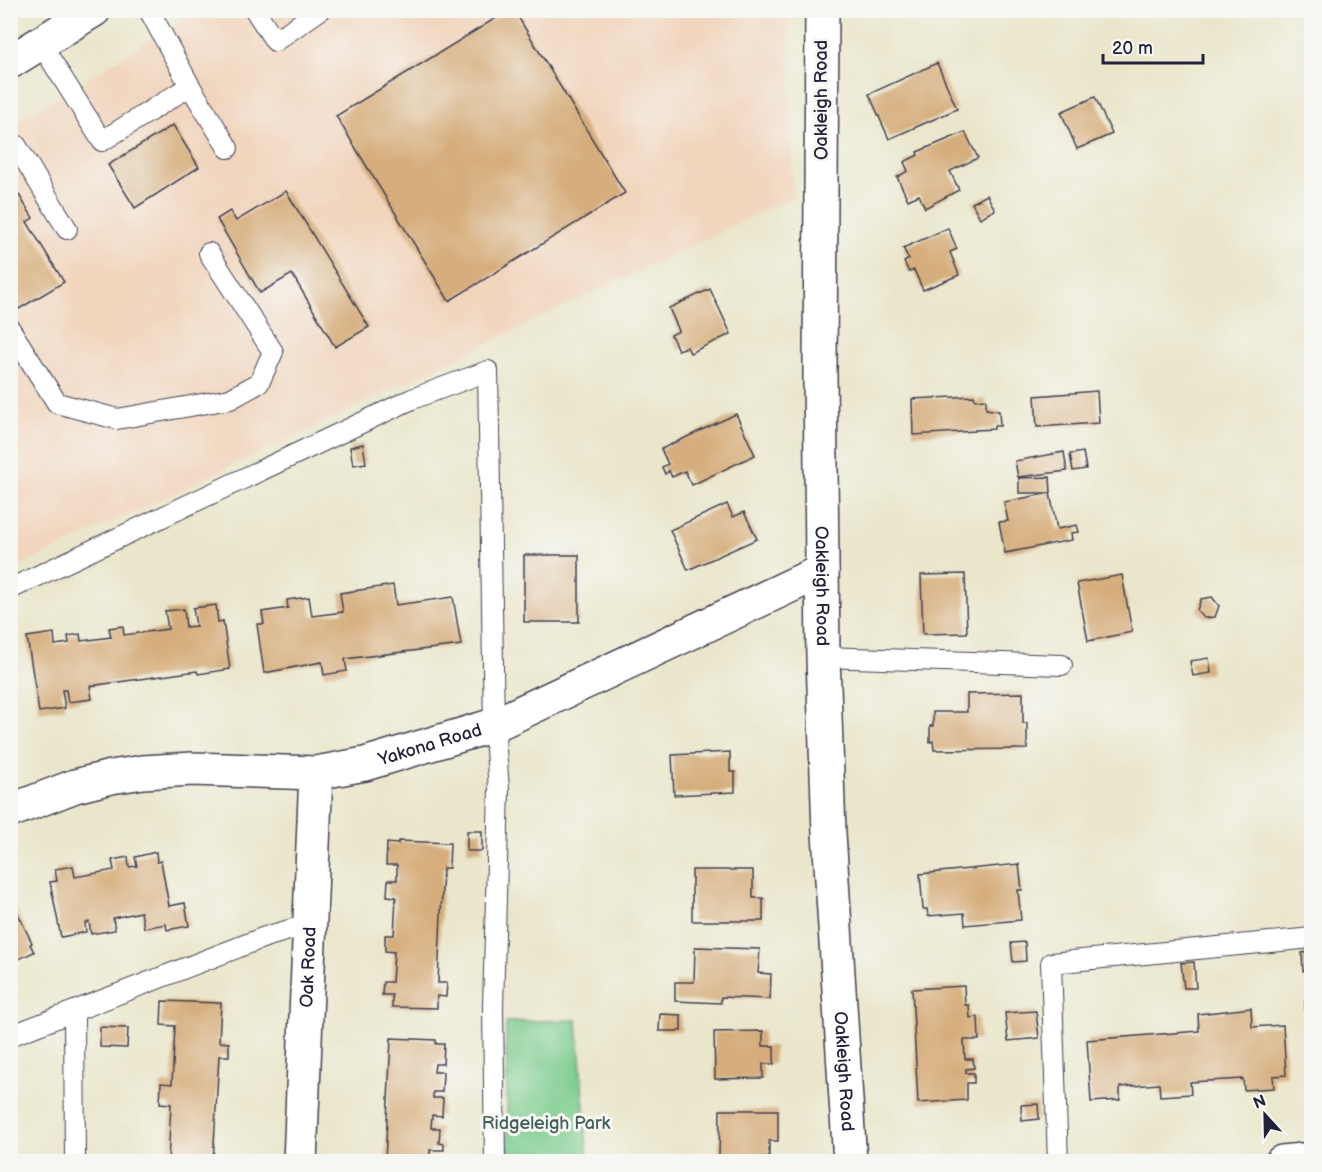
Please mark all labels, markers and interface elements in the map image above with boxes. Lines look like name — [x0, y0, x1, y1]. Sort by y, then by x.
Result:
scale bar — [1103, 27, 1204, 65]
text: 20 m — [1112, 38, 1153, 59]
street label: Oakleigh Road — [811, 40, 832, 160]
street label: Oakleigh Road — [811, 526, 833, 646]
street label: Yakona Road — [375, 719, 484, 771]
street label: Oak Road — [296, 926, 321, 1008]
street label: Oakleigh Road — [829, 1011, 858, 1132]
north arrow — [1235, 1085, 1295, 1145]
text: N — [1251, 1091, 1269, 1114]
park label: Ridgeleigh Park — [482, 1113, 610, 1134]

